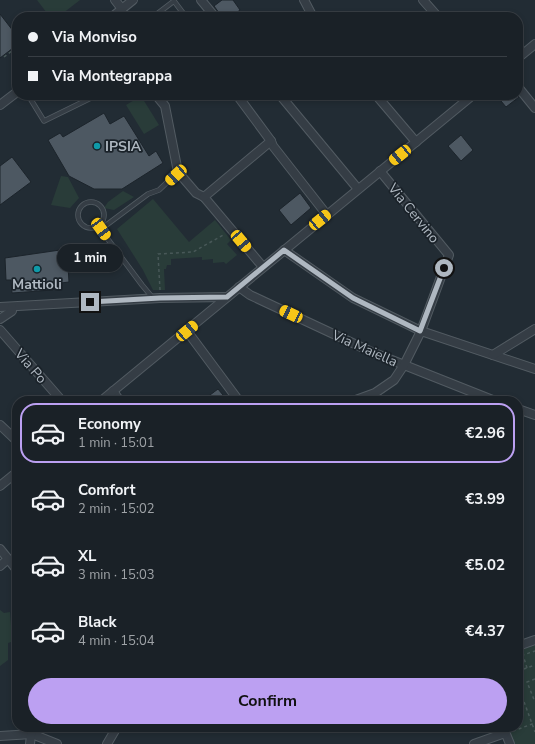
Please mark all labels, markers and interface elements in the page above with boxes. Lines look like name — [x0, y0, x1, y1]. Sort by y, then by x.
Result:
text: Via Monviso — [52, 27, 137, 47]
text: Via Montegrappa — [52, 66, 172, 86]
place label: IPSIA — [105, 137, 142, 156]
marker: IPSIA — [92, 141, 102, 151]
car — [387, 143, 413, 167]
car — [163, 163, 189, 187]
street label: Via Cervino — [383, 179, 444, 247]
car — [307, 208, 333, 232]
car — [89, 216, 113, 242]
car — [229, 228, 253, 254]
callout: 1 min — [57, 244, 123, 272]
text: 1 min — [73, 249, 107, 267]
route start — [435, 259, 453, 277]
marker: Mattioli — [32, 264, 42, 274]
place label: Mattioli — [12, 275, 62, 294]
route end — [81, 293, 99, 311]
car — [278, 303, 304, 325]
car — [174, 319, 200, 343]
street label: Via Maiella — [328, 325, 401, 371]
street label: Via Po — [10, 344, 51, 388]
text: Economy — [78, 414, 141, 434]
icon: car — [30, 415, 66, 451]
text: €2.96 — [465, 423, 505, 443]
text: 1 min · 15:01 — [78, 434, 154, 452]
text: Comfort — [78, 480, 135, 500]
icon: car — [30, 481, 66, 517]
text: €3.99 — [465, 489, 505, 509]
text: 2 min · 15:02 — [78, 500, 154, 518]
text: XL — [78, 546, 97, 566]
icon: car — [30, 547, 66, 583]
text: €5.02 — [465, 555, 505, 575]
text: 3 min · 15:03 — [78, 566, 154, 584]
text: Black — [78, 612, 116, 632]
icon: car — [30, 613, 66, 649]
text: €4.37 — [465, 621, 505, 641]
text: 4 min · 15:04 — [78, 632, 154, 650]
button: Confirm — [28, 678, 507, 724]

